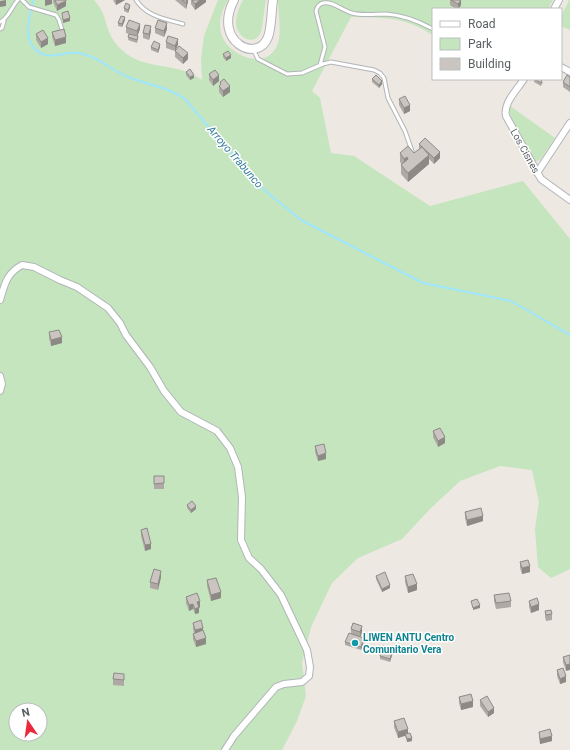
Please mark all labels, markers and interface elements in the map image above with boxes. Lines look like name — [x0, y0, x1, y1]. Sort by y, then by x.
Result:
legend — [432, 8, 562, 80]
text: Road — [468, 17, 496, 31]
text: Park — [468, 37, 493, 51]
text: Building — [468, 57, 511, 71]
water label: Arroyo Trabunco — [204, 122, 266, 191]
street label: Los Cisnes — [508, 127, 542, 175]
place label: LIWEN ANTU Centro Comunitario Vera — [363, 632, 455, 655]
marker: LIWEN ANTU Centro Comunitario Vera — [350, 638, 360, 648]
north arrow — [8, 702, 48, 742]
text: N — [21, 705, 31, 720]

